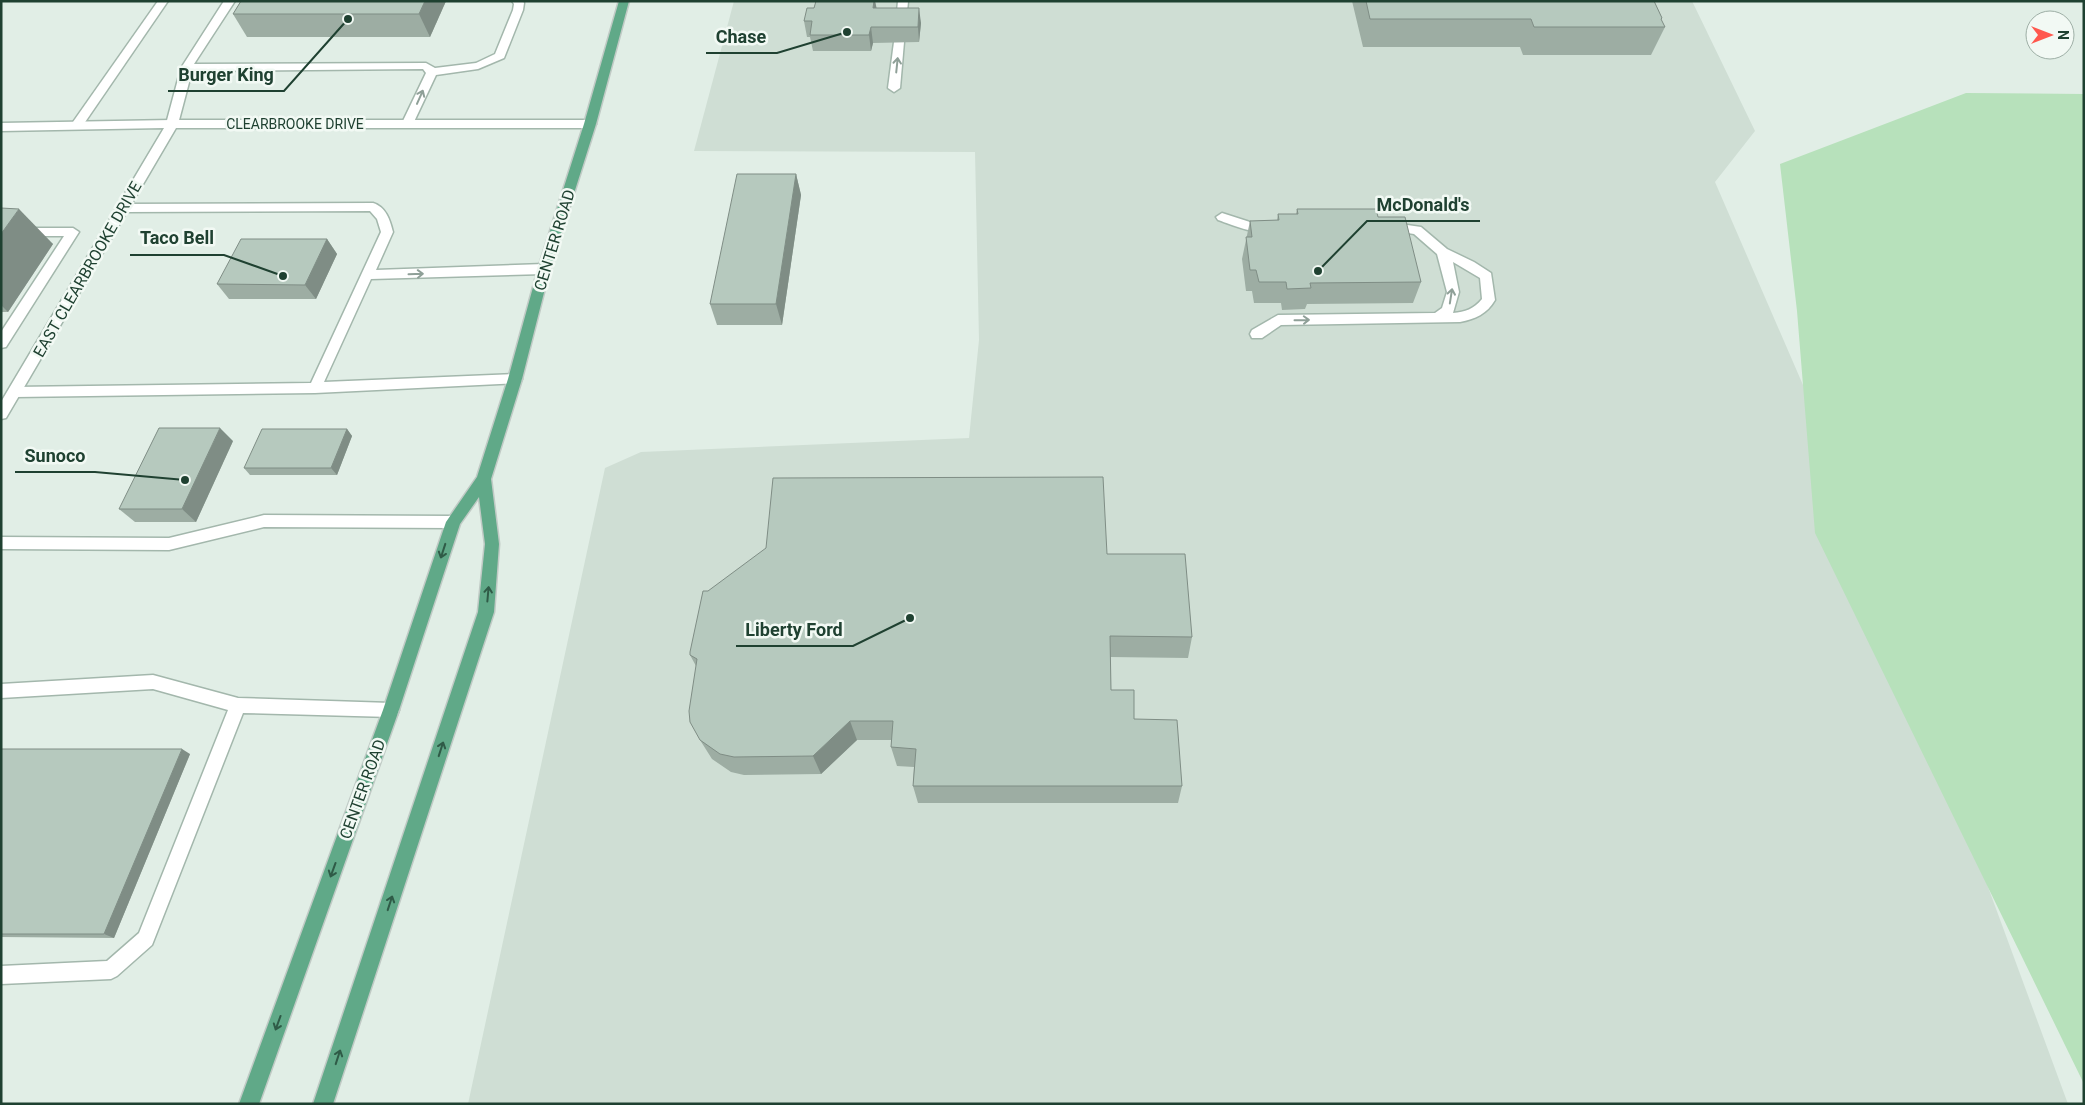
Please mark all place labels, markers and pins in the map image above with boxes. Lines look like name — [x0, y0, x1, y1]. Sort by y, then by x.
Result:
callout: Chase — [706, 20, 777, 53]
callout: Burger King — [168, 58, 284, 91]
callout: McDonald's — [1367, 188, 1480, 221]
callout: Taco Bell — [130, 222, 224, 255]
callout: Sunoco — [15, 439, 95, 472]
callout: Liberty Ford — [736, 613, 853, 646]

